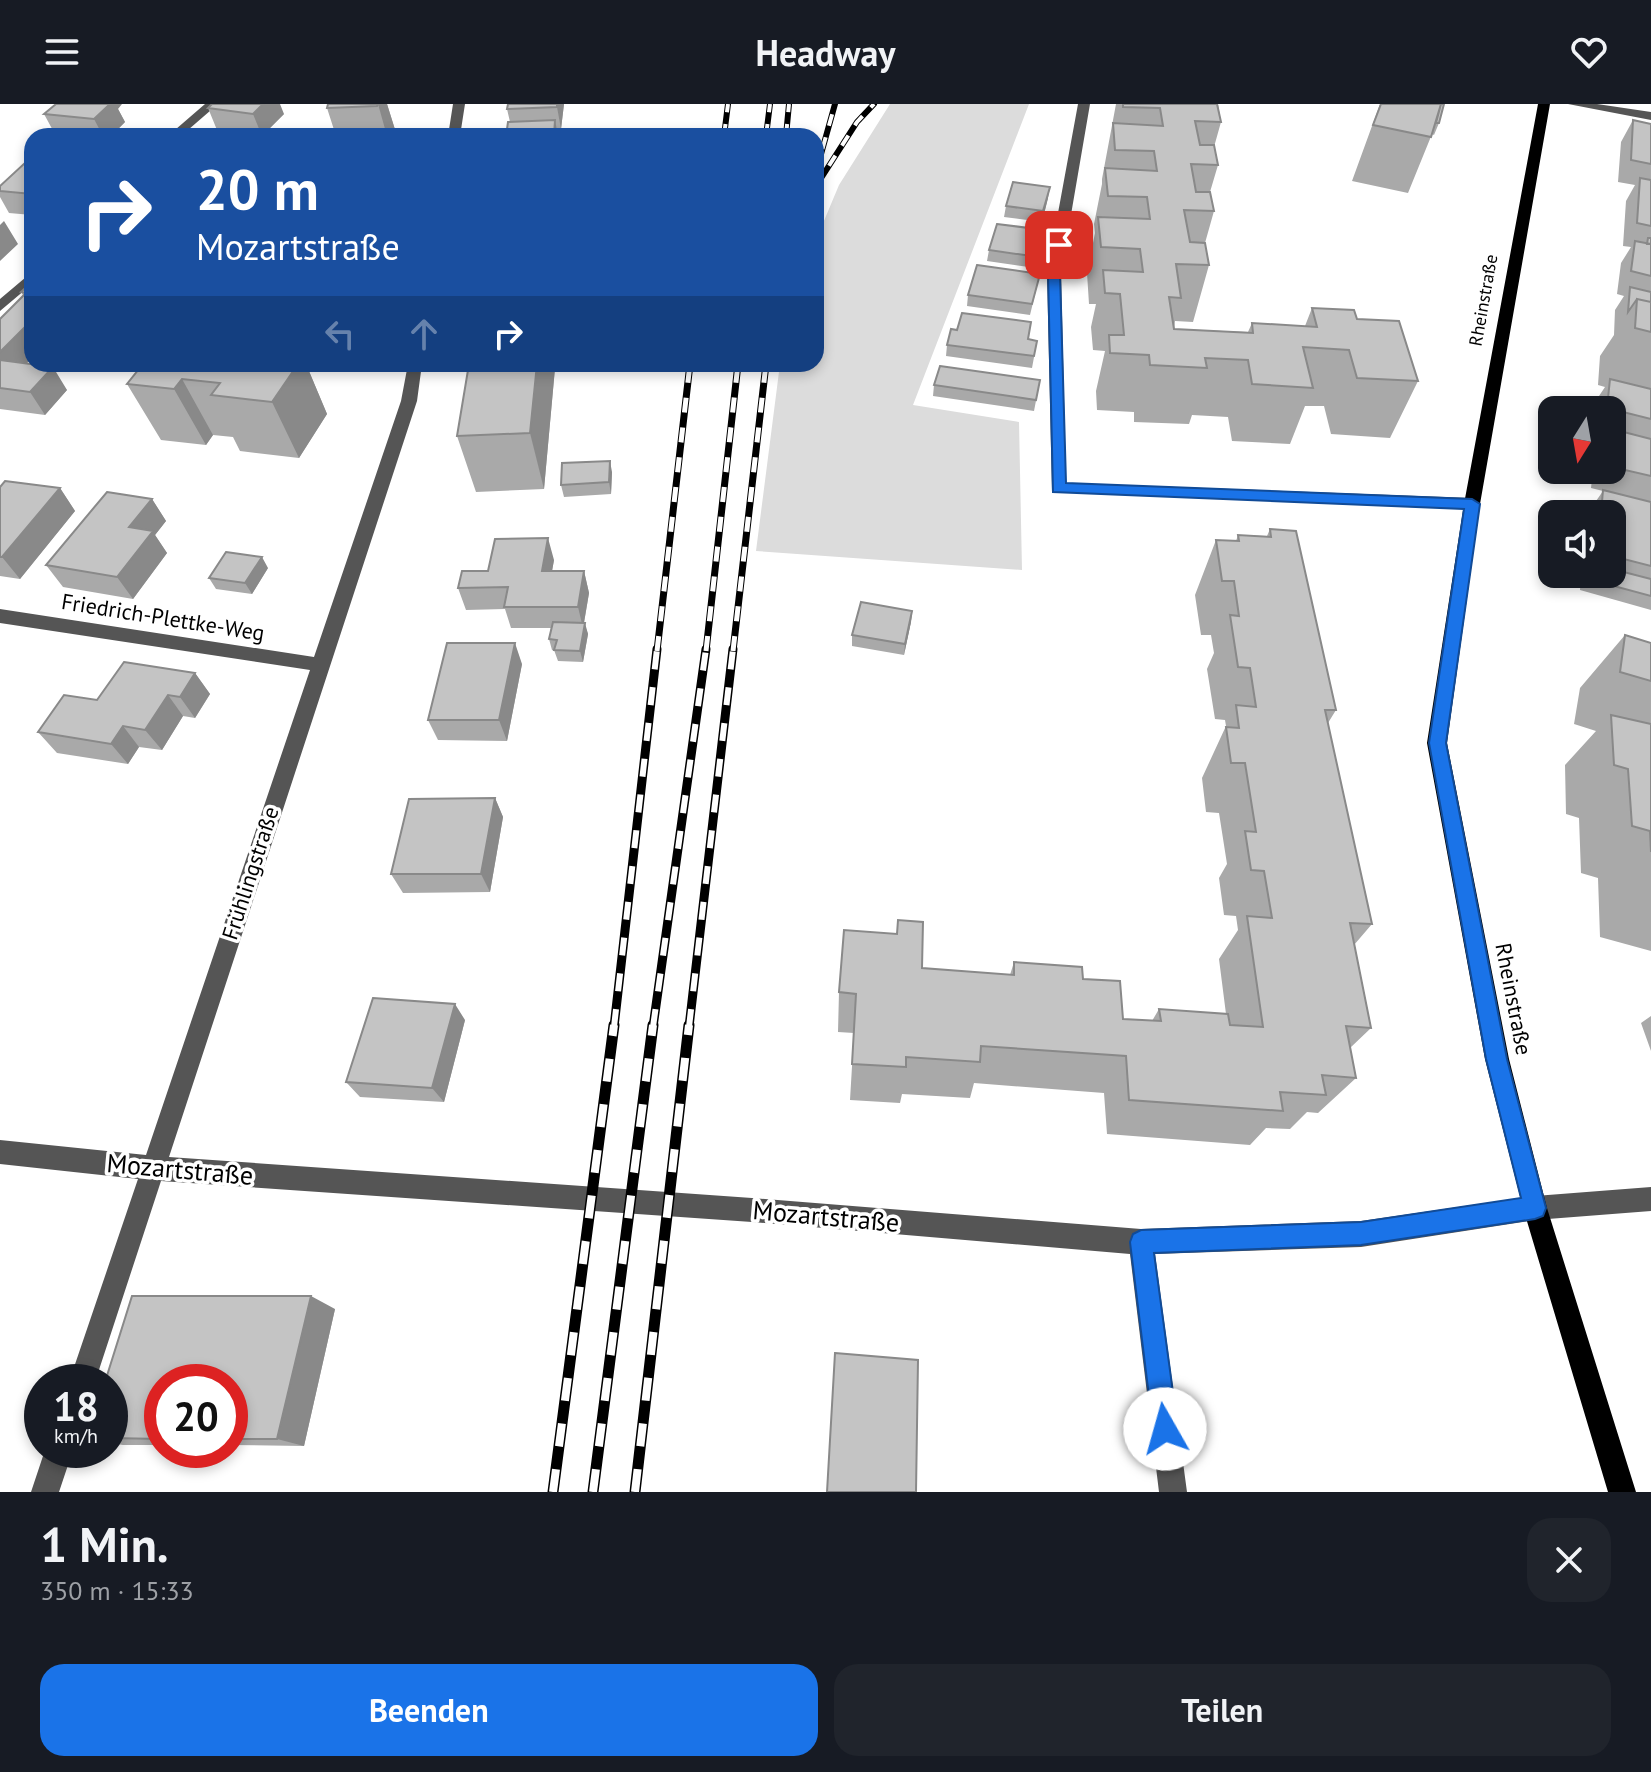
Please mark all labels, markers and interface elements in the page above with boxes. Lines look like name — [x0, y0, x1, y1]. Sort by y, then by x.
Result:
text: Headway — [755, 29, 896, 76]
icon: menu — [40, 30, 84, 74]
icon: heart — [1567, 30, 1611, 74]
text: 20 m — [196, 153, 319, 225]
icon: right — [64, 160, 168, 264]
pin — [1025, 211, 1093, 279]
text: Mozartstraße — [196, 223, 400, 270]
icon: arrive — [1037, 223, 1081, 267]
street label: Rheinstraße — [1464, 252, 1502, 348]
icon: left — [318, 312, 362, 356]
icon: ahead — [402, 312, 446, 356]
icon: right — [486, 312, 530, 356]
north arrow — [1538, 396, 1626, 484]
map controls — [1538, 396, 1626, 588]
button: sound — [1538, 500, 1626, 588]
street label: Friedrich-Plettke-Weg — [59, 587, 267, 647]
street label: Frühlingstraße — [215, 803, 285, 943]
street label: Rheinstraße — [1489, 941, 1539, 1057]
street label: Mozartstraße — [105, 1146, 255, 1192]
street label: Mozartstraße — [751, 1193, 901, 1239]
speed limit sign: 20 — [144, 1364, 248, 1468]
text: 18 — [53, 1380, 99, 1432]
position arrow — [1123, 1387, 1207, 1471]
text: km/h — [54, 1423, 98, 1449]
text: 1 Min. — [40, 1513, 169, 1575]
button: close — [1527, 1518, 1611, 1602]
text: 350 m · 15:33 — [40, 1574, 194, 1607]
button: Beenden — [40, 1664, 818, 1756]
button: Teilen — [834, 1664, 1611, 1756]

